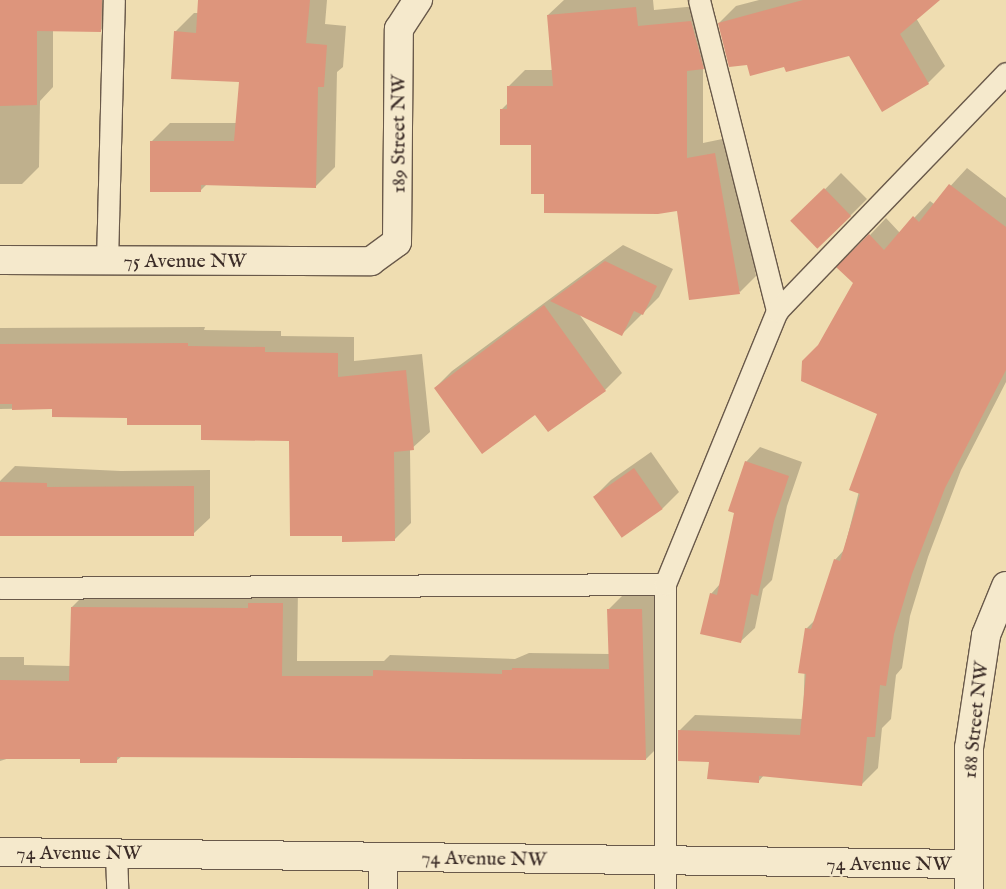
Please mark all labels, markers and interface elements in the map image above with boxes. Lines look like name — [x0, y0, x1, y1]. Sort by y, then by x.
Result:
street label: 189 Street NW — [387, 75, 411, 193]
street label: 75 Avenue NW — [124, 249, 246, 273]
street label: 188 Street NW — [958, 660, 994, 780]
street label: 74 Avenue NW — [16, 841, 142, 865]
street label: 74 Avenue NW — [421, 846, 547, 872]
street label: 74 Avenue NW — [826, 852, 952, 876]

